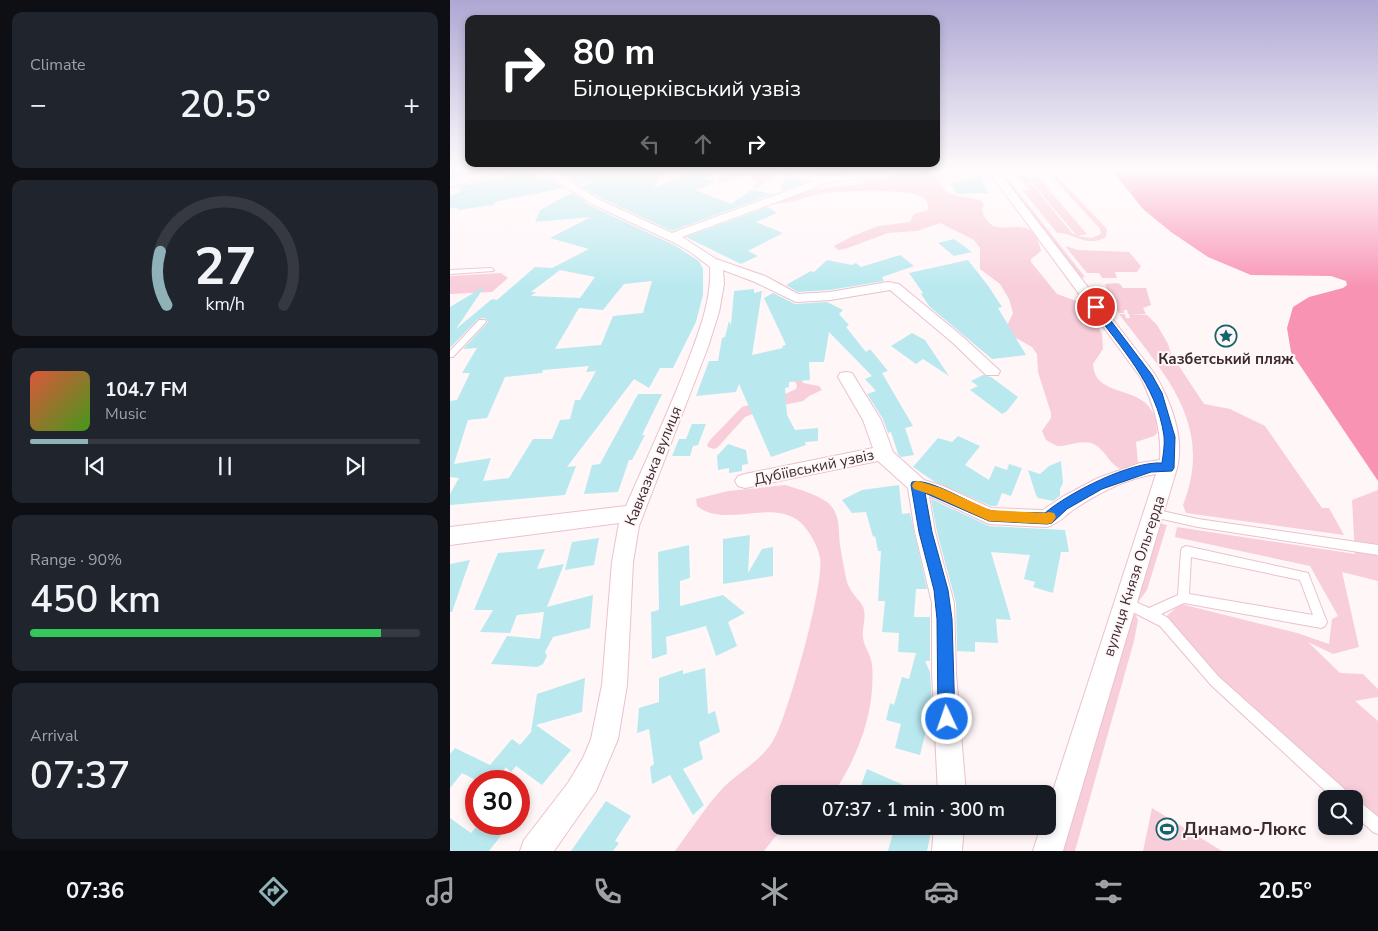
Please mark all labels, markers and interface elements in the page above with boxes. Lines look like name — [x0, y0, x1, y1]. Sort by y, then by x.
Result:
text: 80 m — [573, 29, 655, 76]
icon: right — [490, 35, 555, 100]
text: Climate — [30, 54, 85, 76]
text: Білоцерківський узвіз — [573, 74, 801, 104]
text: 20.5° — [179, 79, 271, 130]
text: − — [30, 86, 47, 124]
text: + — [403, 86, 420, 124]
icon: left — [636, 130, 664, 158]
icon: ahead — [689, 130, 717, 158]
icon: right — [742, 130, 770, 158]
text: 27 — [194, 231, 256, 302]
pin — [1075, 286, 1117, 328]
text: km/h — [205, 292, 245, 316]
icon: arrive — [1082, 293, 1110, 321]
place icon: Казбетський пляж — [1214, 324, 1238, 348]
place label: Казбетський пляж — [1158, 349, 1294, 369]
text: 104.7 FM — [105, 377, 188, 403]
text: Music — [105, 403, 146, 425]
street label: Кавказька вулиця — [620, 403, 686, 529]
street label: Дубіївський узвіз — [752, 445, 876, 489]
icon: previous — [81, 452, 109, 480]
icon: pause — [211, 452, 239, 480]
icon: next — [341, 452, 369, 480]
street label: вулиця Князя Ольгерда — [1098, 493, 1170, 659]
text: Range · 90% — [30, 549, 122, 571]
text: 450 km — [30, 574, 161, 625]
position arrow — [920, 692, 972, 744]
text: Arrival — [30, 725, 78, 747]
text: 07:37 — [30, 750, 130, 801]
speed limit sign: 30 — [465, 770, 530, 835]
map controls — [1318, 790, 1363, 835]
button: search — [1318, 790, 1363, 835]
text: 07:37 · 1 min · 300 m — [822, 797, 1005, 823]
sports icon: Динамо-Люкс — [1155, 817, 1179, 841]
place label: Динамо-Люкс — [1183, 817, 1307, 841]
icon: directions — [256, 874, 291, 909]
icon: music — [423, 874, 458, 909]
icon: phone — [590, 874, 625, 909]
icon: climate — [757, 874, 792, 909]
icon: car — [924, 874, 959, 909]
icon: filters — [1091, 874, 1126, 909]
text: 07:36 — [66, 876, 124, 906]
text: 20.5° — [1259, 876, 1312, 906]

